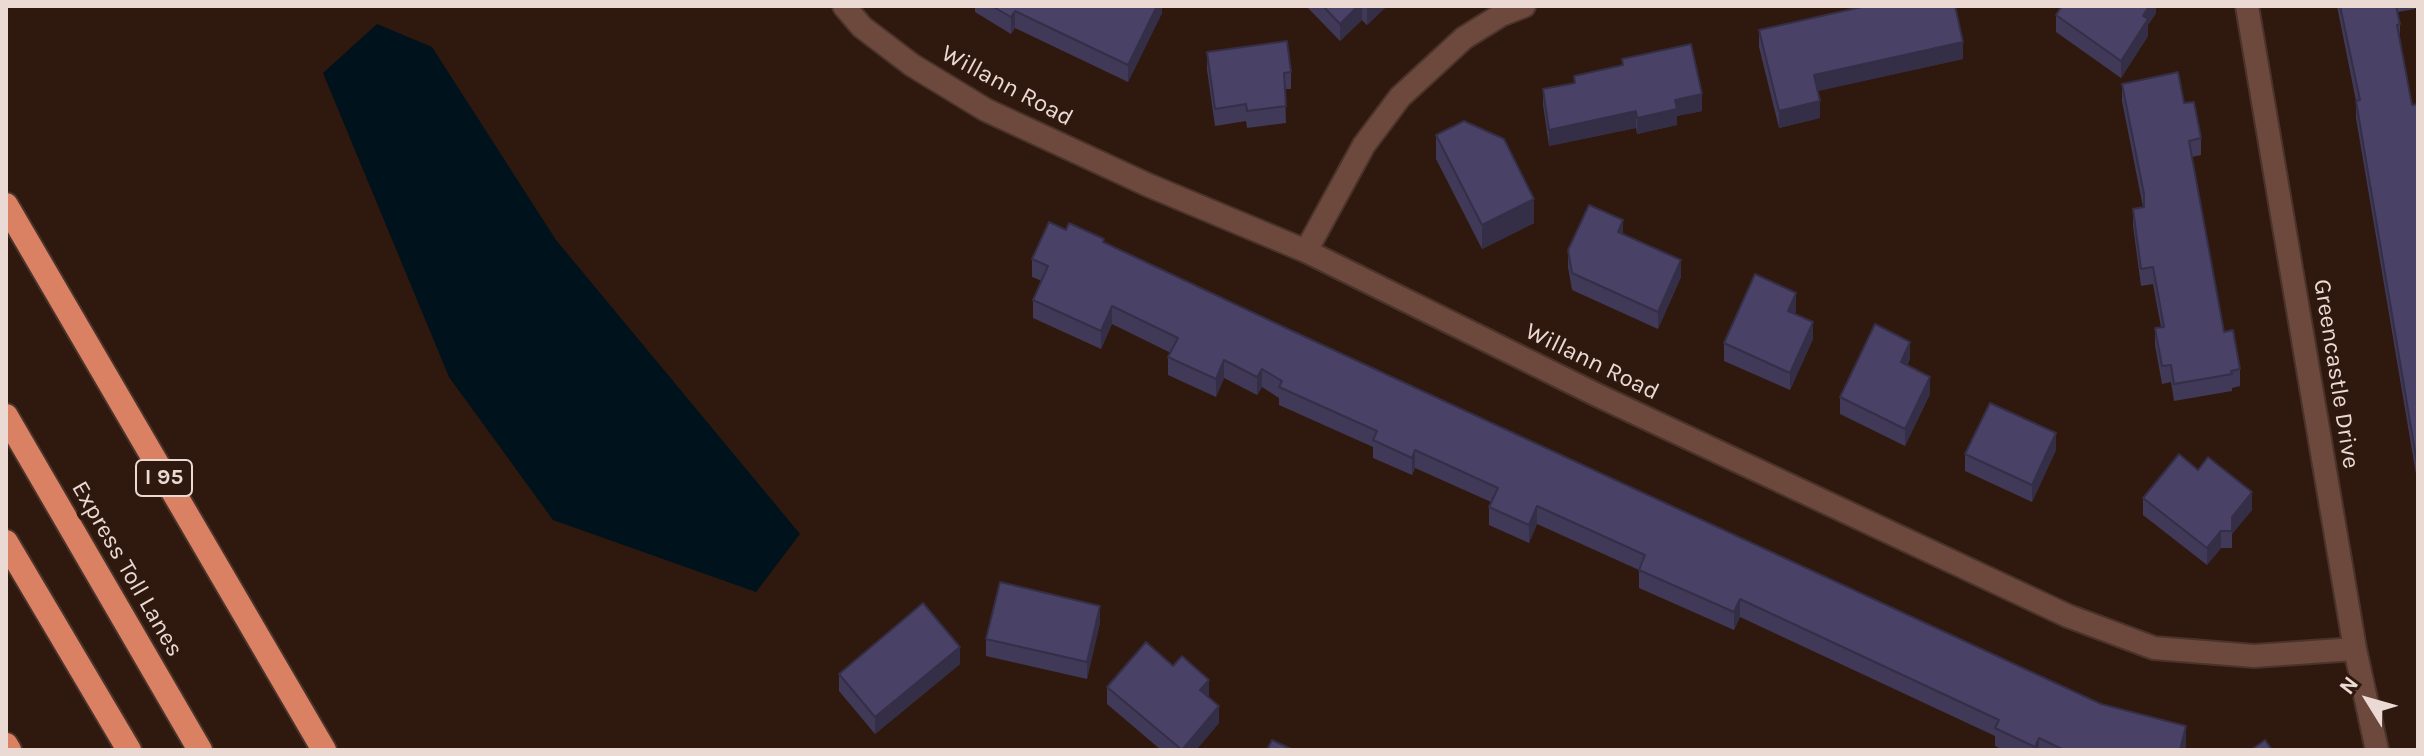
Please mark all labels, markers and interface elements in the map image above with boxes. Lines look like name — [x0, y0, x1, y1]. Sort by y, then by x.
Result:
street label: Willann Road — [936, 39, 1078, 133]
street label: Greencastle Drive — [2307, 277, 2365, 471]
street label: Willann Road — [1520, 317, 1664, 407]
road number: I 95 — [136, 460, 192, 496]
street label: Express Toll Lanes — [65, 476, 189, 662]
north arrow — [2328, 660, 2408, 740]
text: N — [2334, 671, 2364, 700]

